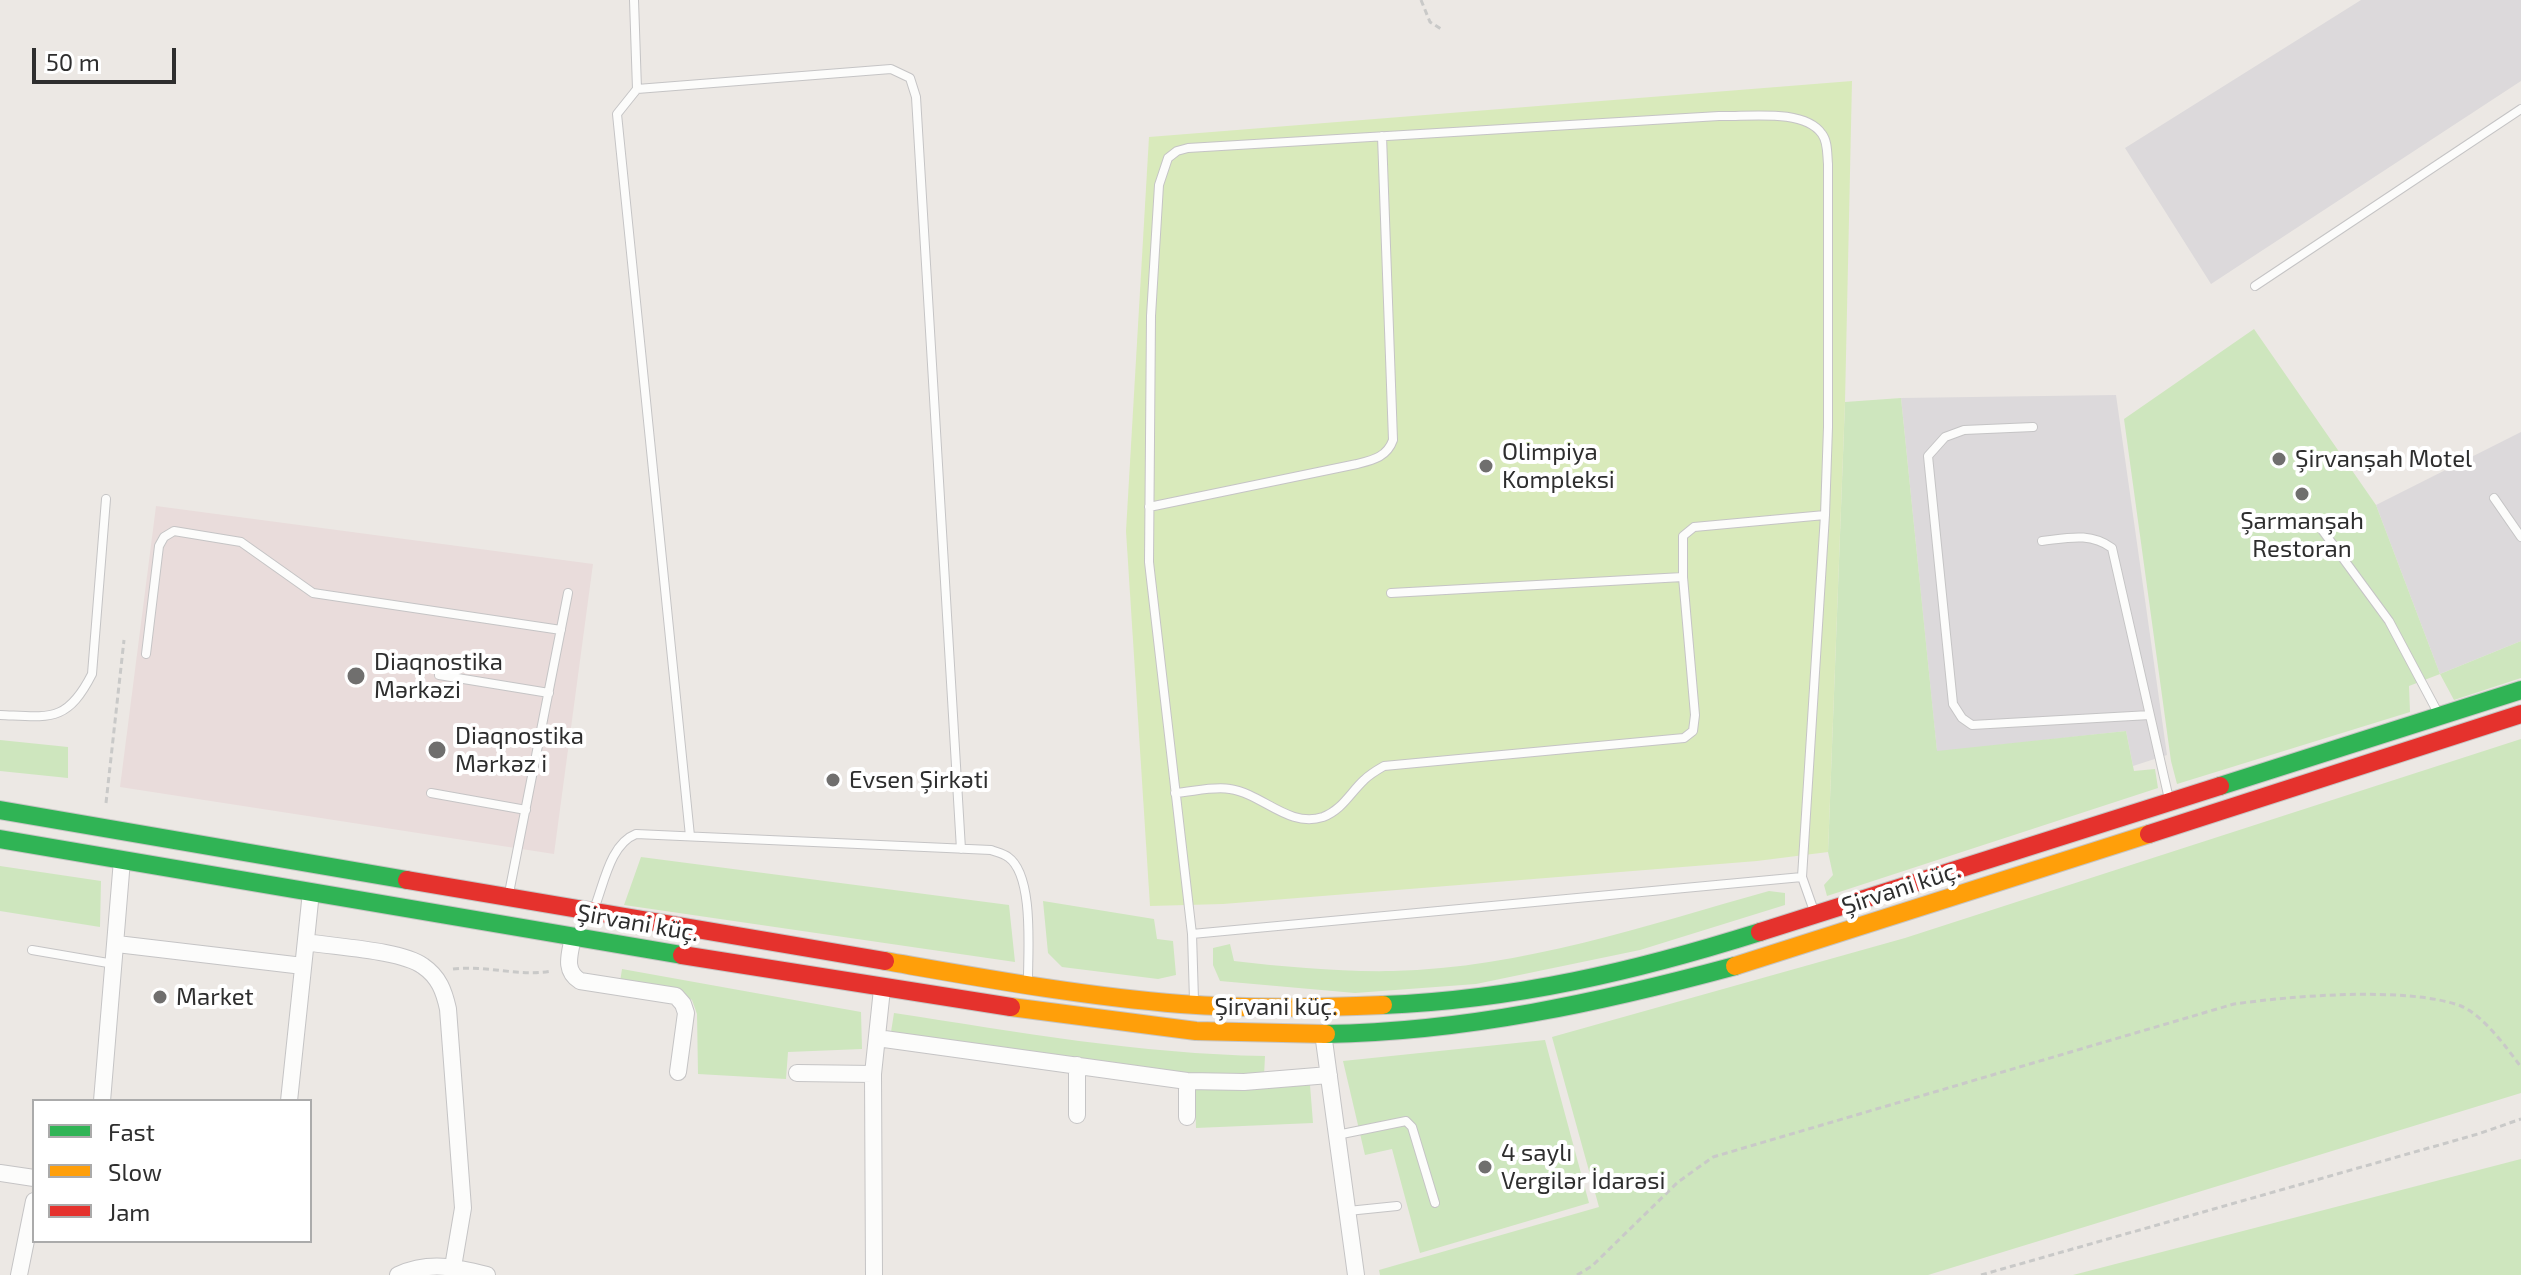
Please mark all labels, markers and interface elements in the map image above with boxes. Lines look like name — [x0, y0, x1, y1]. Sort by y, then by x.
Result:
scale bar — [36, 32, 180, 82]
text: 50 m — [46, 47, 100, 76]
place label: Olimpiya Kompleksi — [1502, 438, 1615, 494]
place label: Şirvanşah Motel — [2295, 445, 2472, 473]
marker: Şirvanşah Motel — [2270, 450, 2288, 468]
marker: Olimpiya Kompleksi — [1477, 457, 1495, 475]
marker: Şarmanşah Restoran — [2293, 485, 2311, 503]
place label: Şarmanşah Restoran — [2240, 507, 2364, 563]
place label: Diaqnostika Mərkəzi — [374, 648, 503, 704]
marker: Diaqnostika Mərkəzi — [345, 665, 367, 687]
place label: Diaqnostika Mərkəz i — [455, 722, 584, 778]
marker: Diaqnostika Mərkəz i — [426, 739, 448, 761]
place label: Evsen Şirkəti — [849, 766, 989, 794]
marker: Evsen Şirkəti — [824, 771, 842, 789]
street label: Şirvani küç. — [1838, 855, 1964, 921]
street label: Şirvani küç. — [575, 898, 701, 948]
place label: Market — [176, 983, 254, 1011]
marker: Market — [151, 988, 169, 1006]
street label: Şirvani küç. — [1214, 993, 1338, 1021]
legend — [32, 1099, 312, 1243]
text: Fast — [108, 1117, 155, 1146]
place label: 4 saylı Vergilər İdarəsi — [1501, 1139, 1665, 1195]
text: Slow — [108, 1157, 162, 1186]
marker: 4 saylı Vergilər İdarəsi — [1476, 1158, 1494, 1176]
text: Jam — [108, 1197, 150, 1226]

